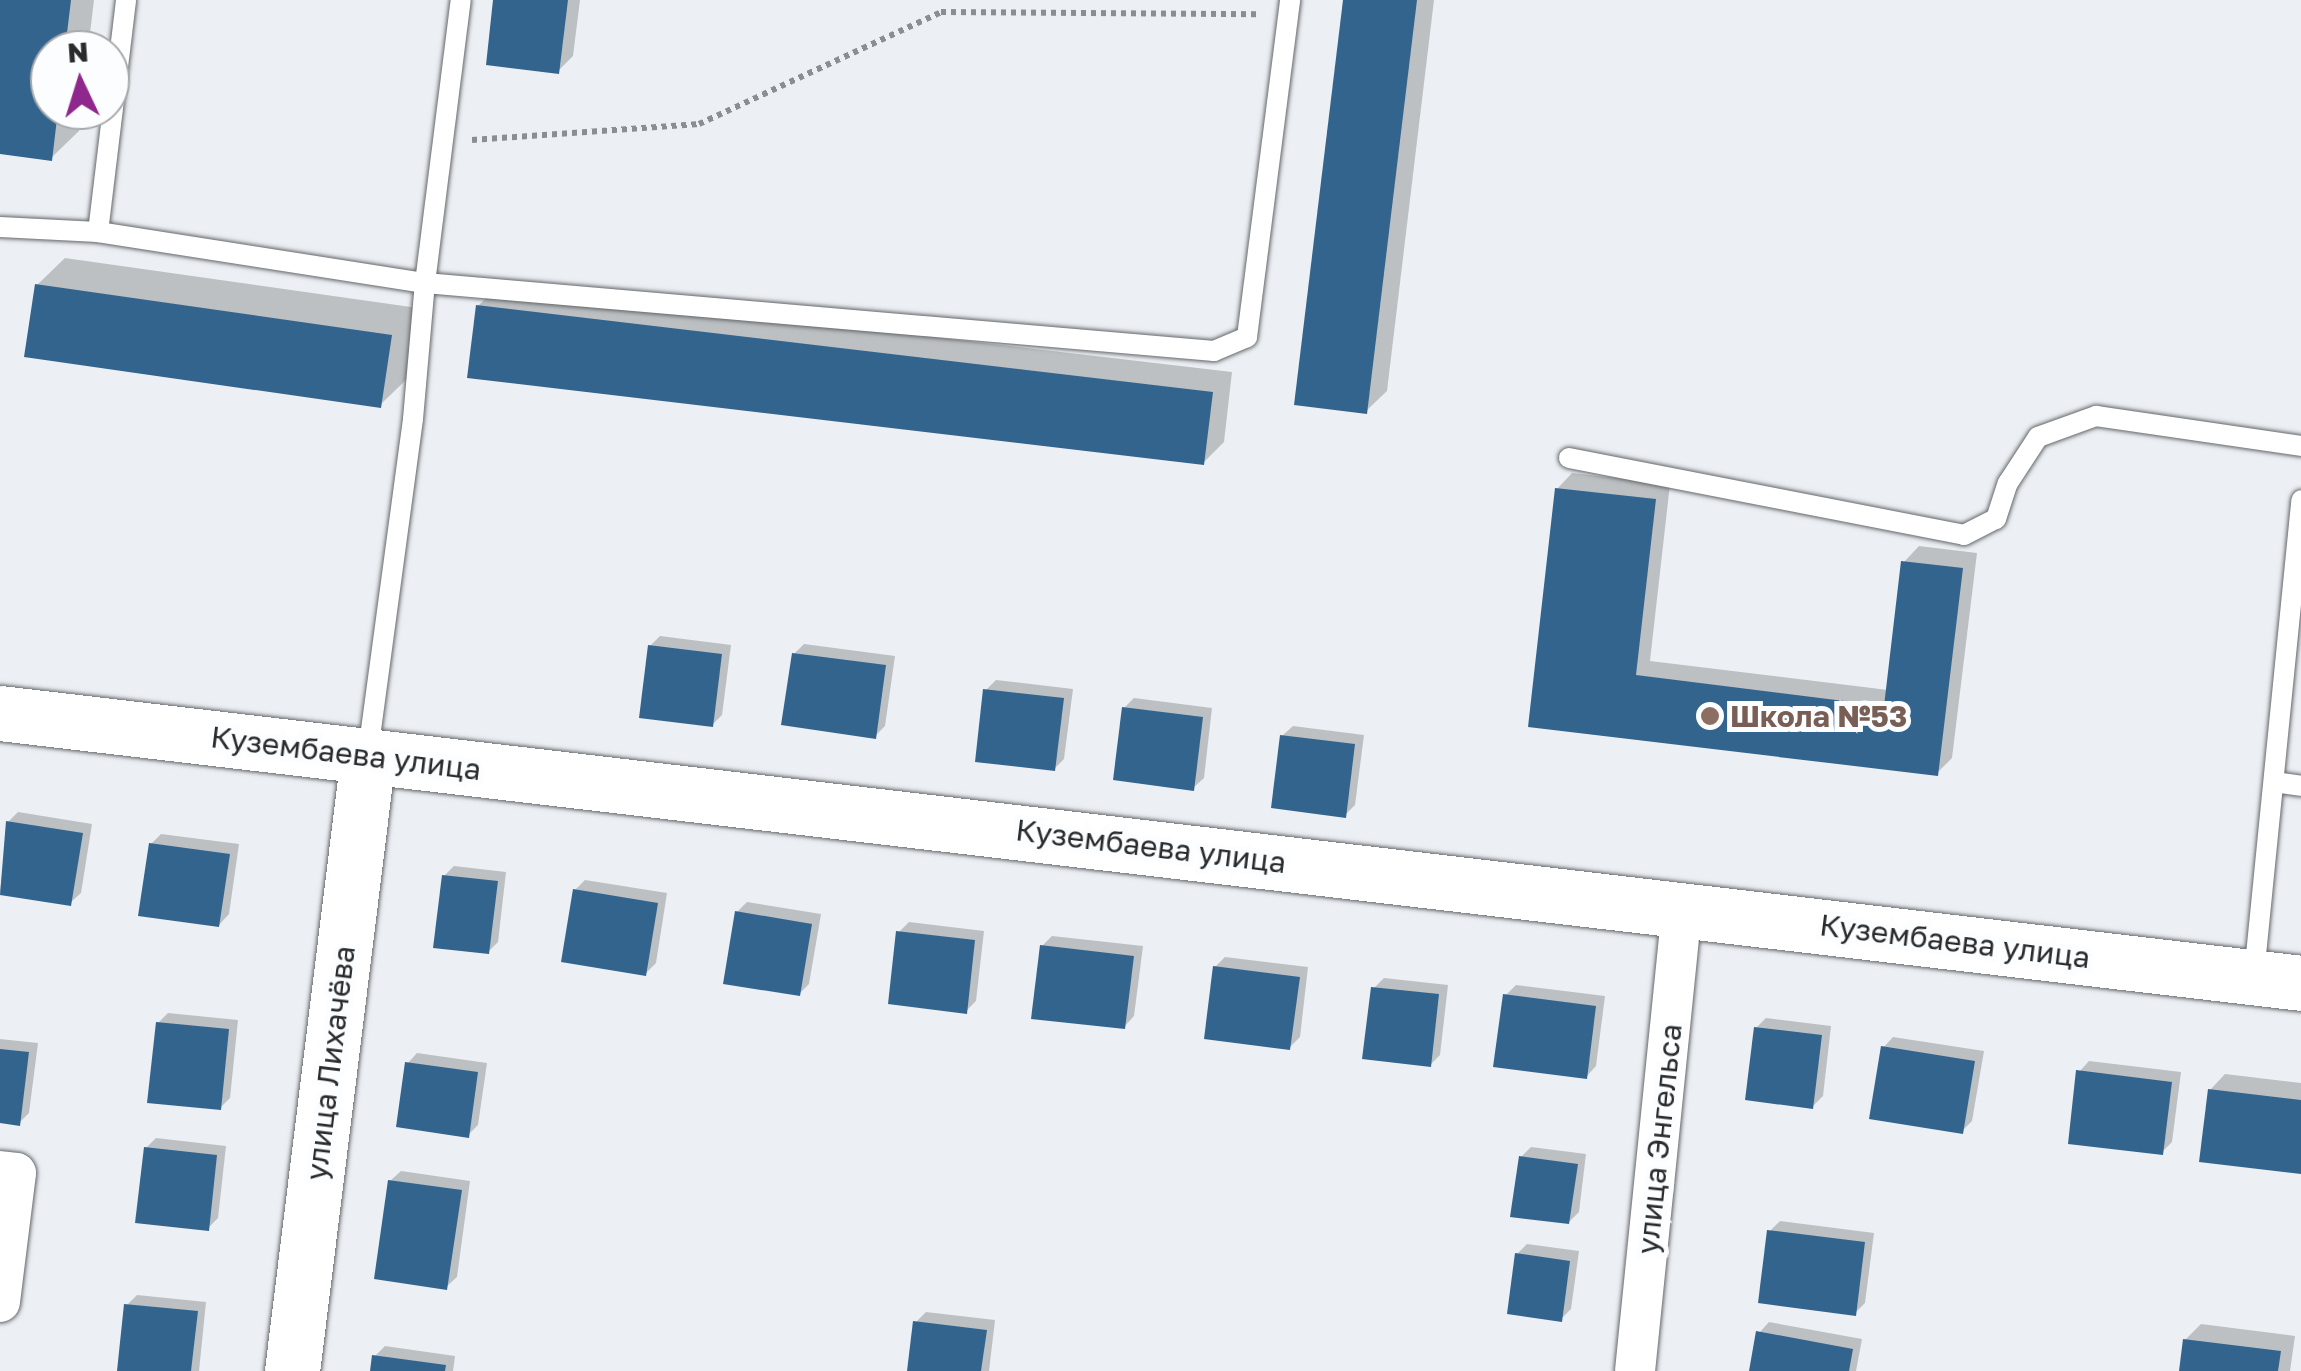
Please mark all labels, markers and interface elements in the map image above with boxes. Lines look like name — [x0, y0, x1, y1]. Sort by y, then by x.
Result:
north arrow — [30, 30, 130, 130]
text: N — [66, 34, 90, 69]
place label: Школа №53 — [1730, 698, 1907, 734]
marker: Школа №53 — [1699, 705, 1721, 727]
street label: Кузембаева улица — [209, 719, 483, 787]
street label: Кузембаева улица — [1014, 812, 1288, 880]
street label: Кузембаева улица — [1818, 907, 2092, 975]
street label: улица Лихачёва — [298, 944, 362, 1182]
street label: улица Энгельса — [1629, 1022, 1689, 1256]

